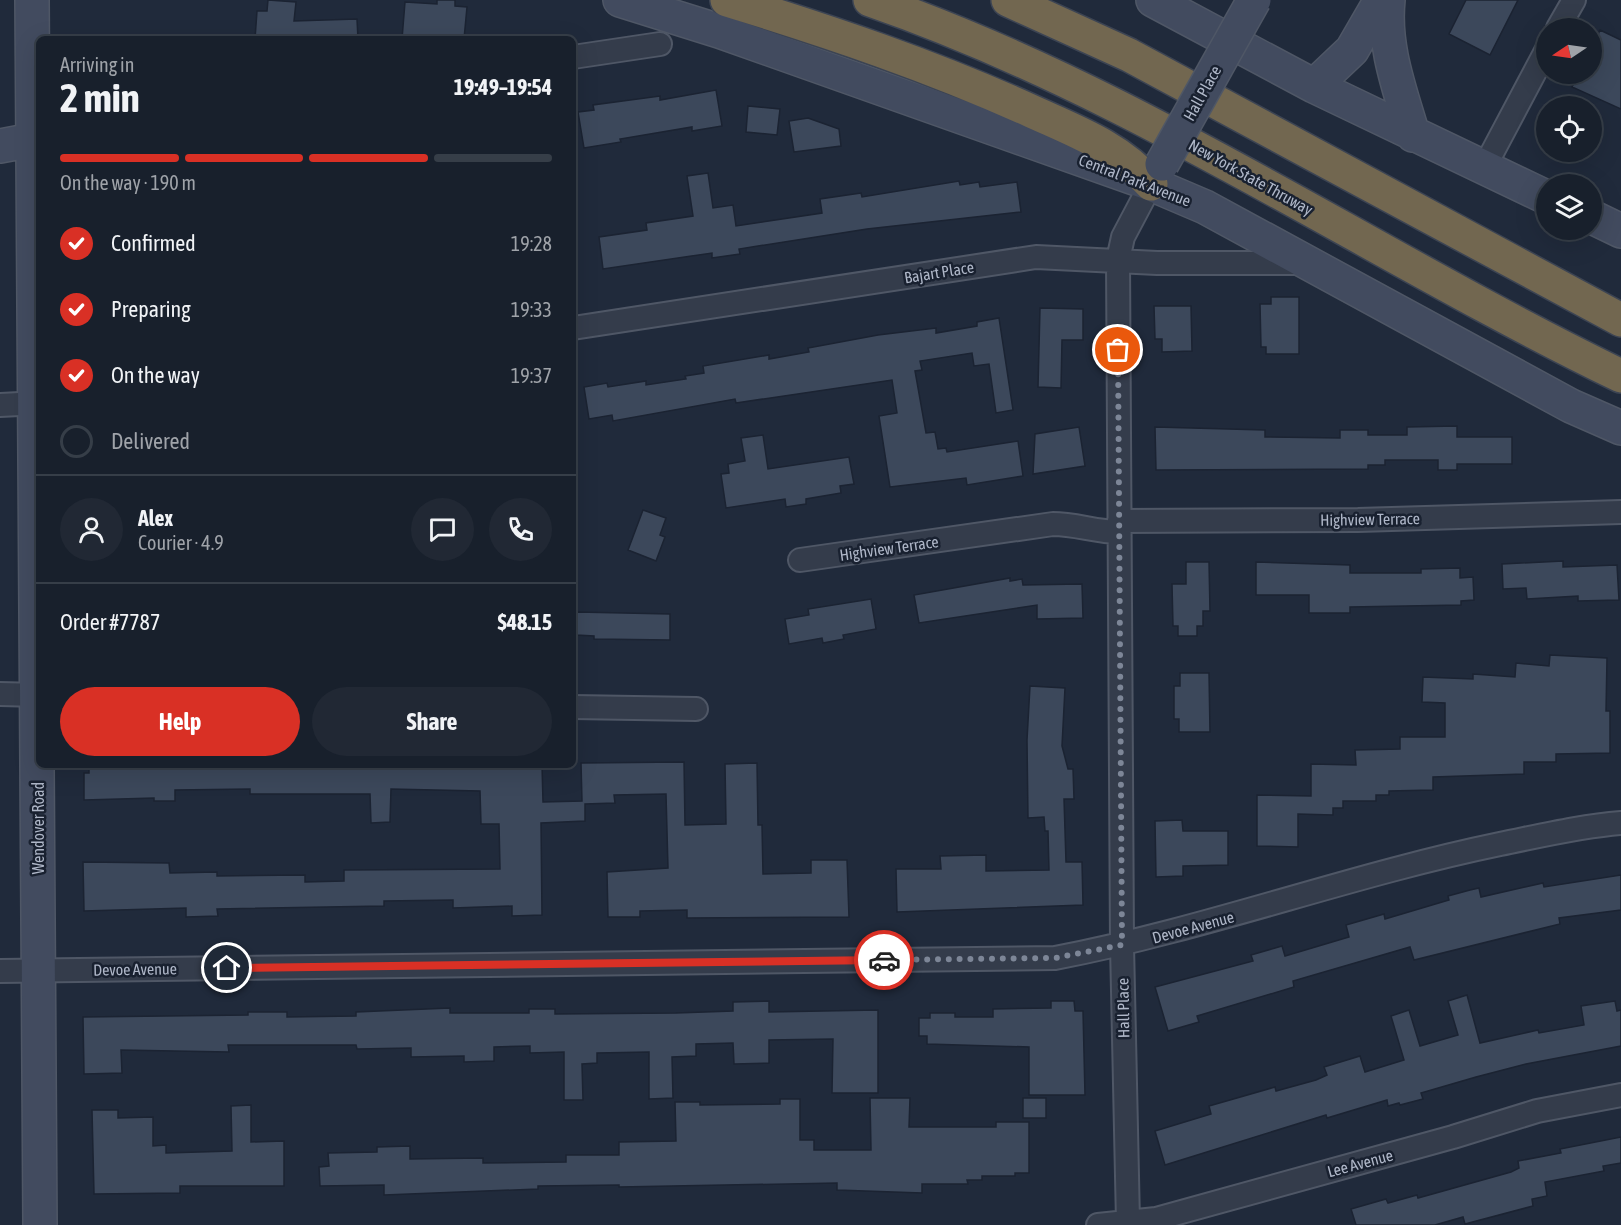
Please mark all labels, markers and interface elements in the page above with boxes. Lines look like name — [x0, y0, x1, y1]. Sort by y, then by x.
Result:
north arrow — [1536, 18, 1602, 84]
map controls — [1536, 18, 1602, 240]
text: Arriving in — [60, 53, 134, 76]
street label: Hall Place — [1180, 62, 1224, 124]
text: 19:49–19:54 — [454, 74, 552, 100]
text: 2 min — [60, 76, 140, 120]
button: locate — [1536, 96, 1602, 162]
street label: New York State Thruway — [1185, 135, 1316, 220]
street label: Central Park Avenue — [1077, 150, 1193, 210]
text: On the way · 190 m — [60, 171, 196, 194]
button: layers — [1536, 174, 1602, 240]
icon: check — [60, 227, 93, 260]
text: Confirmed — [111, 230, 196, 256]
text: 19:28 — [511, 232, 552, 255]
street label: Bajart Place — [903, 258, 975, 287]
icon: check — [60, 293, 93, 326]
text: Preparing — [111, 296, 191, 322]
text: 19:33 — [511, 298, 552, 321]
pin — [1092, 324, 1143, 375]
icon: bag — [1101, 333, 1134, 366]
icon: check — [60, 359, 93, 392]
text: On the way — [111, 362, 200, 388]
text: 19:37 — [511, 364, 552, 387]
text: Delivered — [111, 428, 190, 454]
button: person — [60, 498, 123, 561]
button: chat — [411, 498, 474, 561]
button: phone — [489, 498, 552, 561]
text: Alex — [138, 505, 173, 531]
street label: Highview Terrace — [1320, 509, 1420, 530]
text: Courier · 4.9 — [138, 531, 224, 554]
street label: Highview Terrace — [838, 532, 940, 565]
text: Order #7787 — [60, 609, 160, 635]
text: $48.15 — [497, 609, 552, 635]
button: Help — [60, 687, 300, 756]
button: Share — [312, 687, 552, 756]
street label: Wendover Road — [29, 782, 47, 874]
street label: Devoe Avenue — [1150, 907, 1236, 947]
courier — [854, 930, 914, 990]
pin — [201, 942, 252, 993]
icon: car — [868, 944, 901, 977]
icon: home — [210, 951, 243, 984]
street label: Devoe Avenue — [93, 959, 177, 979]
street label: Hall Place — [1113, 978, 1133, 1038]
street label: Lee Avenue — [1325, 1146, 1395, 1180]

